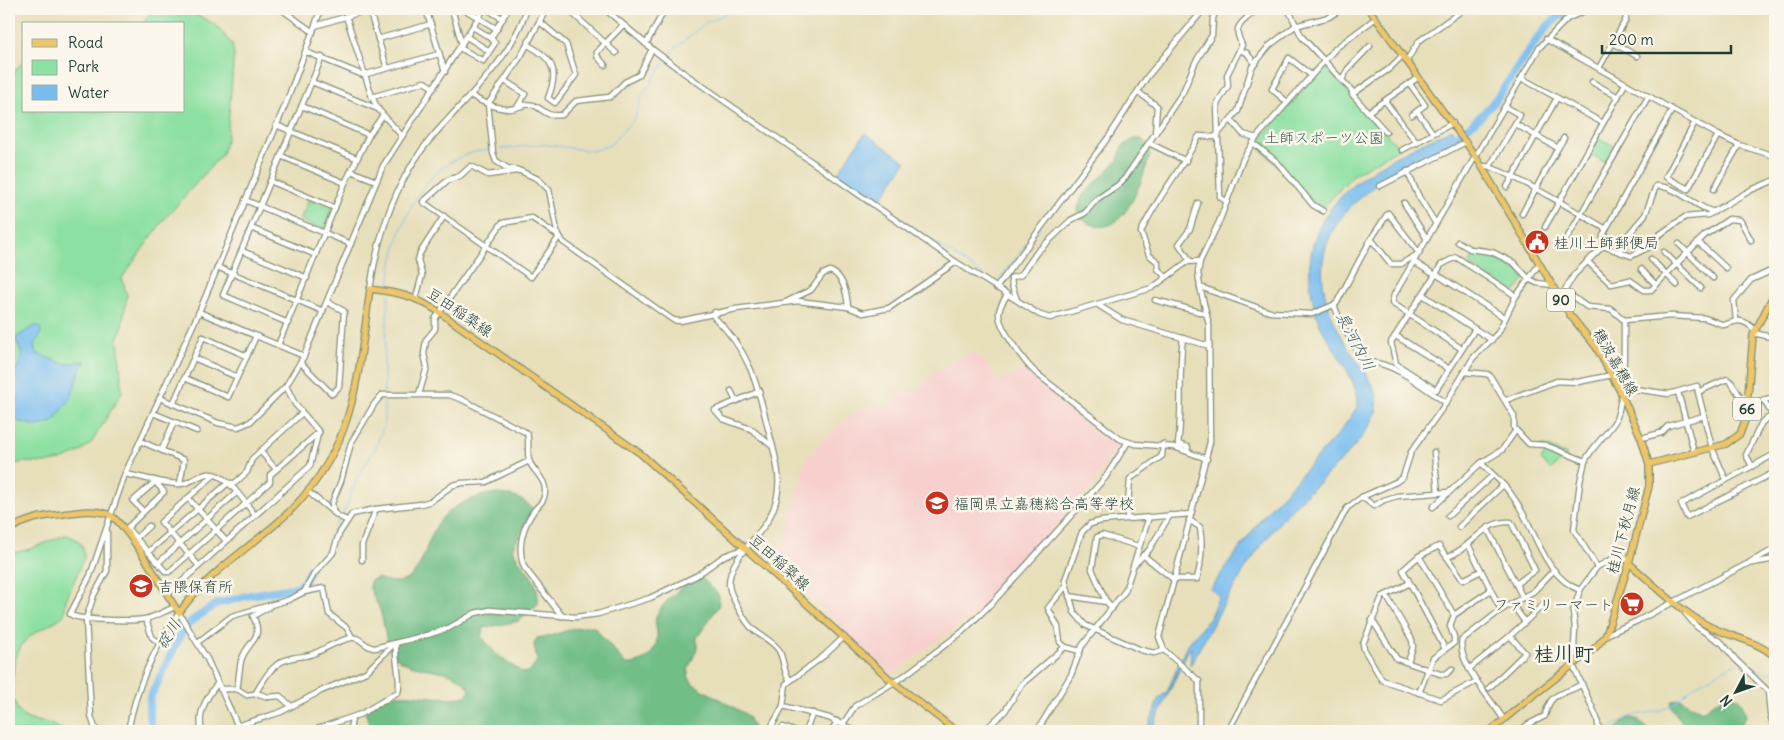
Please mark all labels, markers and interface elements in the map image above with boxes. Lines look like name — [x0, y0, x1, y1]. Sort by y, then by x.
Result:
legend — [22, 22, 185, 112]
scale bar — [1602, 22, 1730, 54]
text: 200 m — [1609, 30, 1654, 49]
text: Road — [68, 33, 103, 52]
text: Park — [68, 57, 99, 76]
text: Water — [68, 83, 109, 102]
park label: 土師スポーツ公園 — [1264, 128, 1384, 147]
public building icon: 桂川土師郵便局 — [1524, 229, 1550, 255]
place label: 桂川土師郵便局 — [1554, 233, 1659, 252]
street label: 豆田稲築線 — [424, 283, 496, 341]
road number: 90 — [1547, 288, 1575, 312]
water label: 泉河内川 — [1332, 308, 1380, 374]
street label: 穂波嘉穂線 — [1589, 325, 1643, 399]
road number: 66 — [1733, 398, 1761, 420]
street label: 桂川下秋月線 — [1602, 484, 1644, 576]
school or university icon: 福岡県立嘉穂総合高等学校 — [924, 490, 950, 516]
place label: 福岡県立嘉穂総合高等学校 — [954, 494, 1134, 513]
street label: 豆田稲築線 — [746, 530, 814, 594]
school or university icon: 吉隈保育所 — [128, 573, 154, 599]
place label: 吉隈保育所 — [158, 577, 233, 596]
supermarket icon: ファミリーマート — [1619, 591, 1645, 617]
place label: ファミリーマート — [1494, 595, 1614, 614]
water label: 碇川 — [151, 615, 185, 653]
district label: 桂川町 — [1534, 641, 1594, 666]
north arrow — [1712, 668, 1762, 718]
text: N — [1716, 691, 1736, 710]

